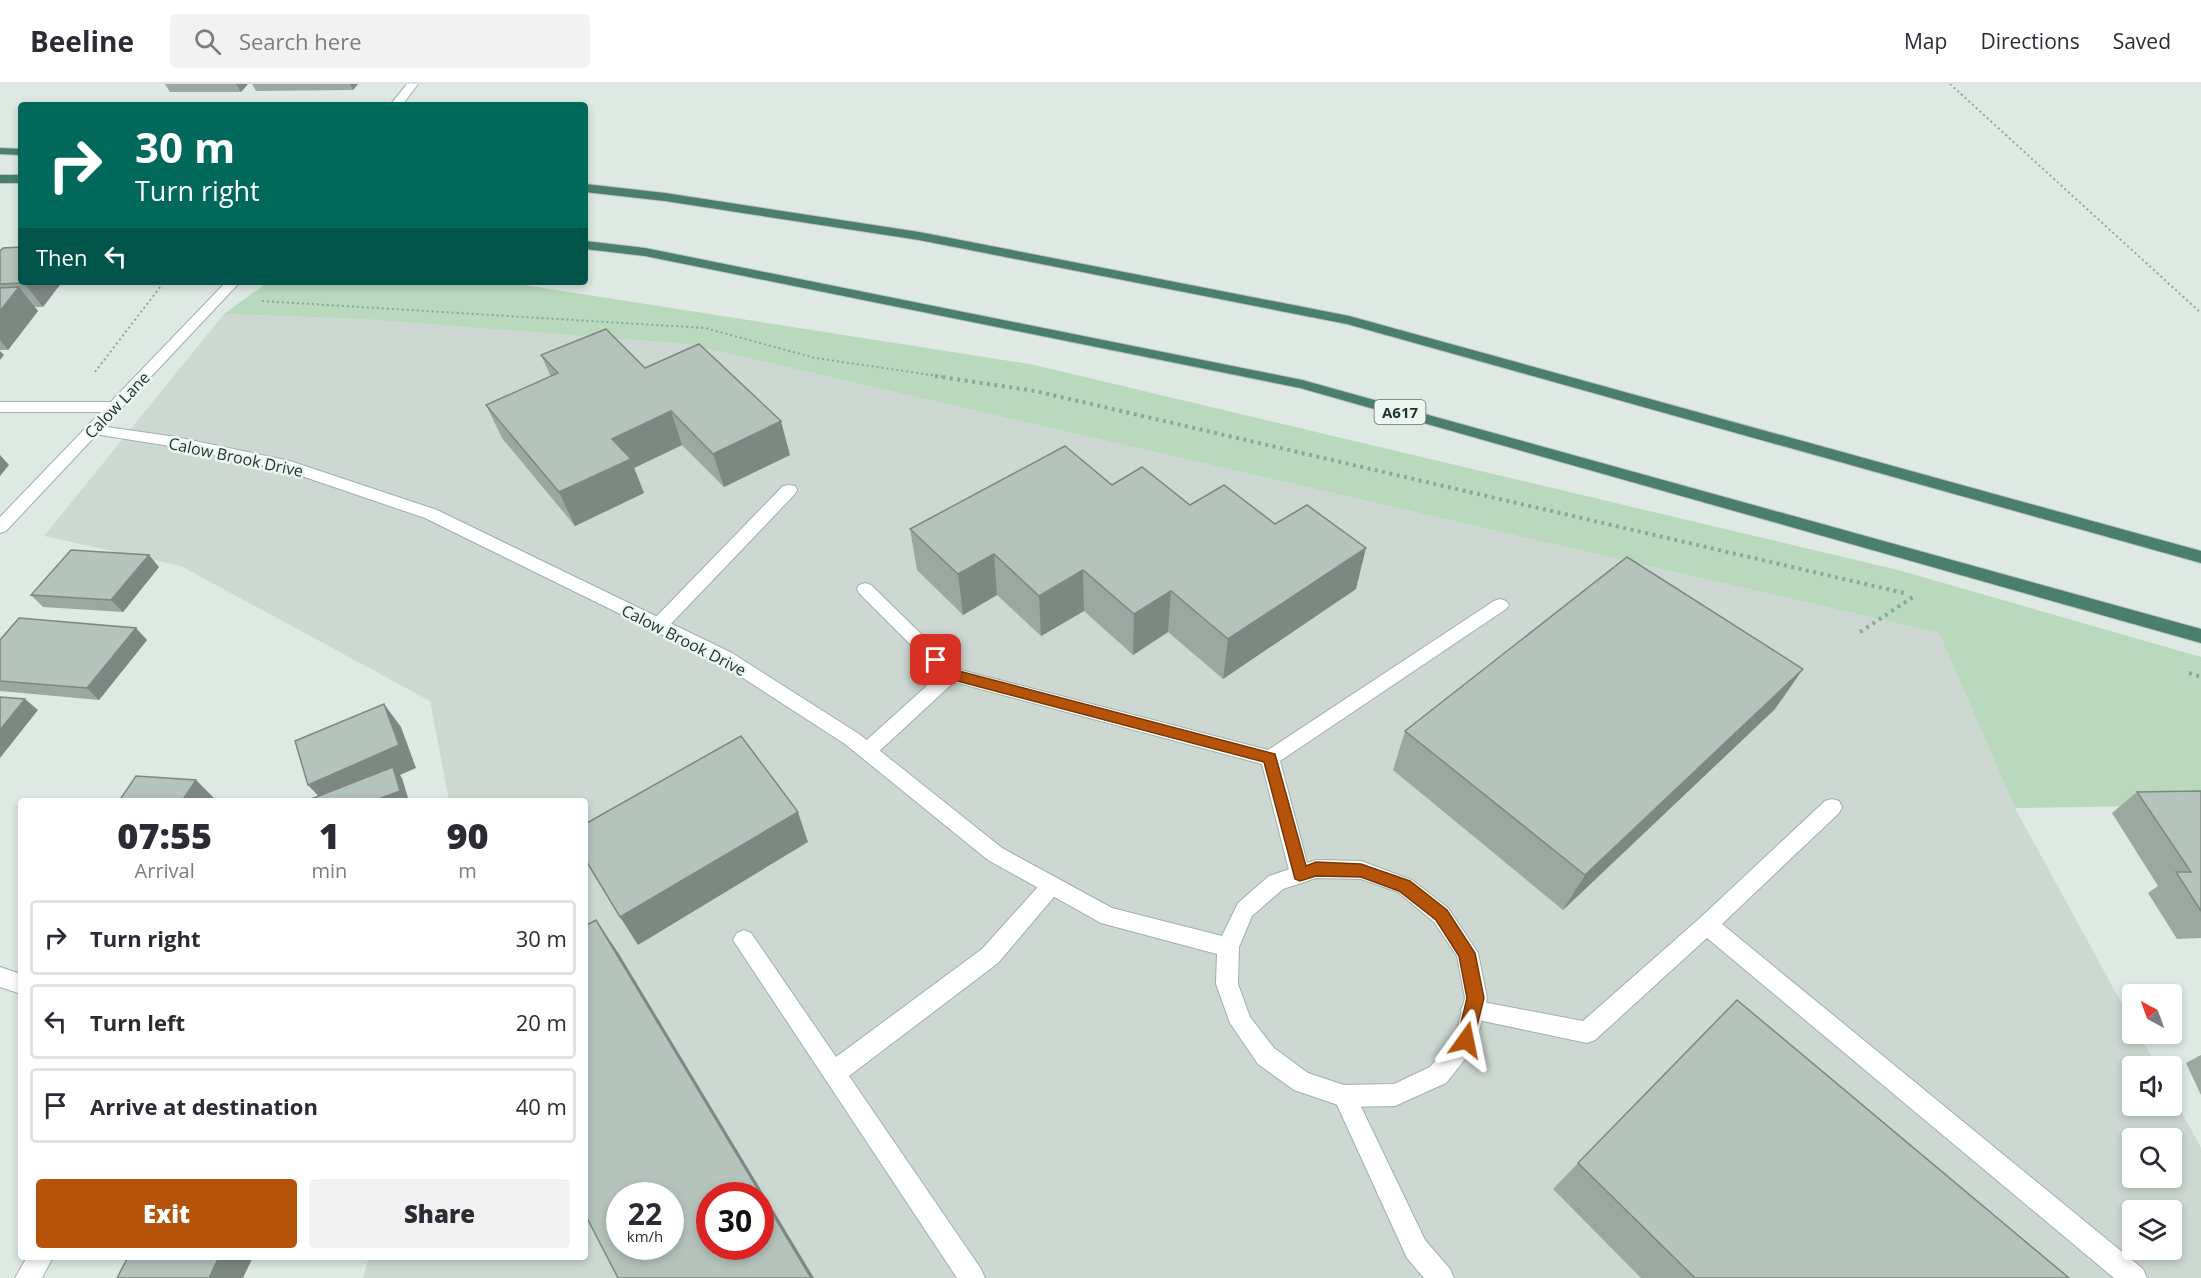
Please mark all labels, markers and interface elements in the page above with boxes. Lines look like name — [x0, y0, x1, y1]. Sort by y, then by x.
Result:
search box — [170, 14, 590, 68]
text: Beeline — [30, 22, 134, 60]
icon: search — [191, 25, 224, 58]
text: Search here — [239, 26, 362, 56]
text: Map — [1904, 27, 1947, 55]
text: Directions — [1980, 27, 2080, 55]
text: Saved — [2113, 27, 2171, 55]
text: 30 m — [135, 118, 235, 175]
icon: right — [36, 126, 114, 204]
text: Turn right — [135, 172, 260, 209]
icon: left — [99, 240, 132, 273]
text: Then — [36, 242, 87, 272]
street label: Calow Lane — [79, 367, 155, 443]
road number: A617 — [1374, 400, 1426, 424]
street label: Calow Brook Drive — [167, 432, 305, 482]
street label: Calow Brook Drive — [618, 599, 750, 681]
pin — [910, 634, 961, 685]
icon: arrive — [919, 643, 952, 676]
text: 07:55 — [117, 811, 212, 860]
text: 1 — [319, 811, 340, 860]
text: 90 — [447, 811, 489, 860]
text: Arrival — [135, 857, 195, 884]
text: min — [311, 857, 347, 884]
text: m — [458, 857, 477, 884]
icon: right — [39, 921, 72, 954]
text: Turn right — [90, 923, 201, 953]
text: 30 m — [516, 923, 567, 953]
north arrow — [2122, 984, 2182, 1044]
map controls — [2122, 984, 2182, 1260]
icon: left — [39, 1005, 72, 1038]
text: Turn left — [90, 1007, 185, 1037]
text: 20 m — [516, 1007, 567, 1037]
position arrow — [1434, 1008, 1498, 1072]
button: sound — [2122, 1056, 2182, 1116]
icon: arrive — [39, 1089, 72, 1122]
text: Arrive at destination — [90, 1091, 318, 1121]
text: 40 m — [516, 1091, 567, 1121]
button: search — [2122, 1128, 2182, 1188]
button: Exit — [36, 1179, 297, 1248]
button: Share — [309, 1179, 570, 1248]
speed limit sign: 30 — [696, 1182, 774, 1260]
text: 22 — [628, 1193, 662, 1234]
button: layers — [2122, 1200, 2182, 1260]
text: km/h — [627, 1226, 663, 1246]

